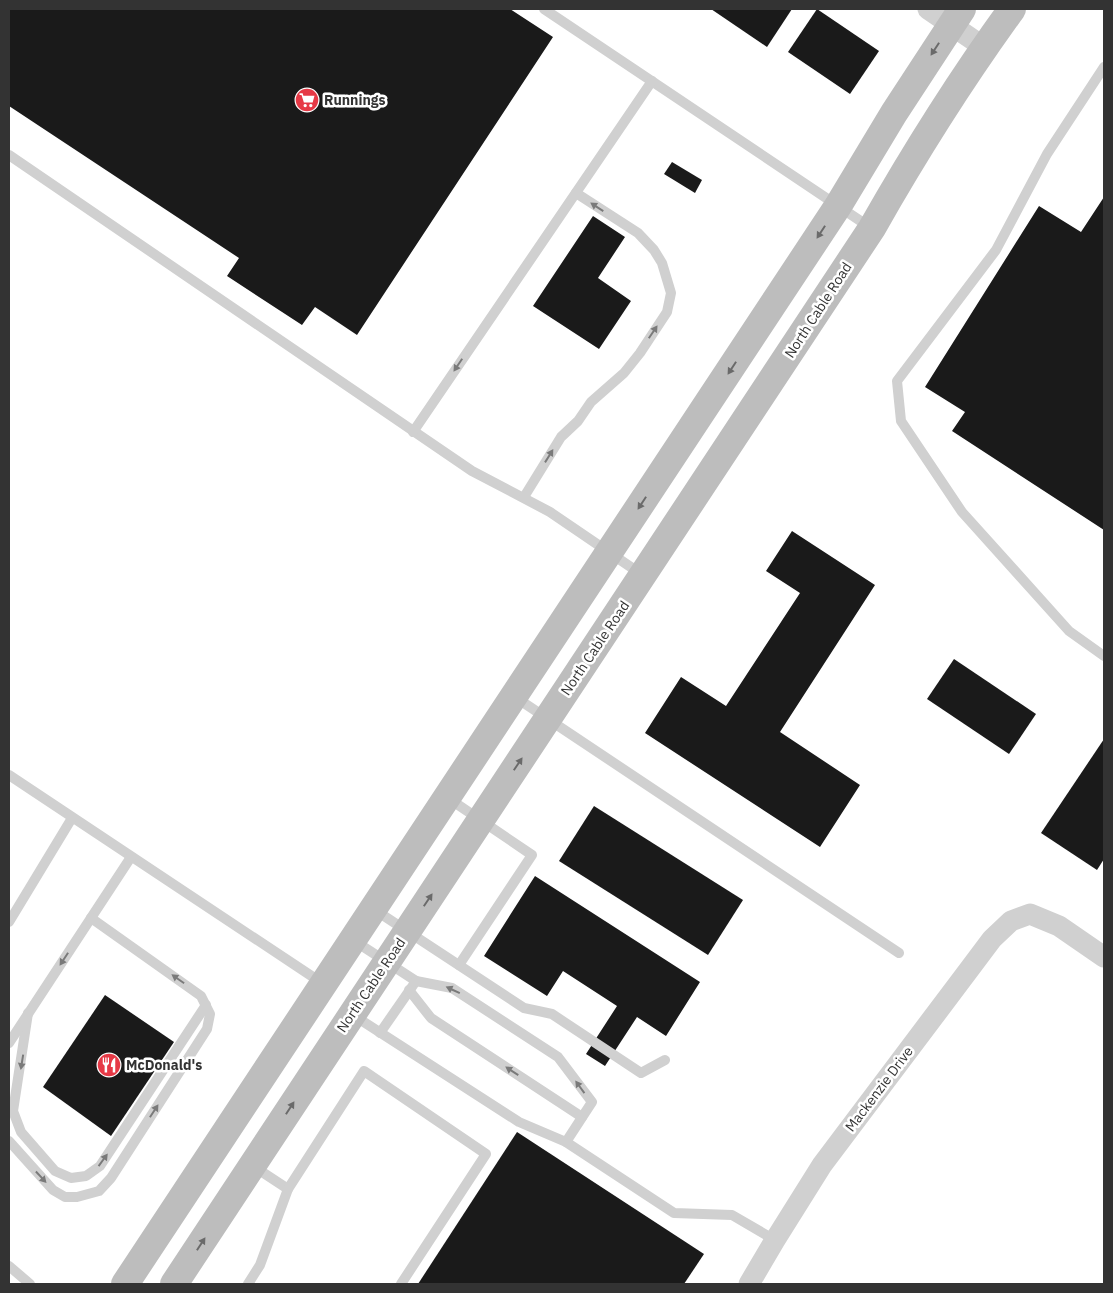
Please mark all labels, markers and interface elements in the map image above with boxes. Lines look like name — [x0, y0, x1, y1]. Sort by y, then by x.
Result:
one-way arrow — [930, 43, 940, 56]
supermarket icon: Runnings — [294, 87, 320, 113]
place label: Runnings — [324, 91, 386, 109]
one-way arrow — [591, 202, 604, 211]
one-way arrow — [817, 225, 826, 239]
street label: North Cable Road — [780, 259, 856, 361]
one-way arrow — [648, 326, 658, 339]
one-way arrow — [454, 359, 463, 372]
one-way arrow — [727, 361, 737, 374]
one-way arrow — [545, 449, 554, 462]
one-way arrow — [637, 496, 647, 510]
street label: North Cable Road — [557, 597, 633, 699]
one-way arrow — [513, 757, 523, 771]
one-way arrow — [423, 893, 433, 906]
street label: North Cable Road — [333, 934, 409, 1036]
one-way arrow — [59, 952, 69, 966]
one-way arrow — [171, 974, 184, 984]
one-way arrow — [446, 986, 460, 994]
street label: Mackenzie Drive — [841, 1043, 917, 1135]
restaurant icon: McDonald's — [96, 1052, 122, 1078]
one-way arrow — [17, 1054, 25, 1070]
place label: McDonald's — [126, 1056, 202, 1074]
one-way arrow — [506, 1066, 519, 1076]
one-way arrow — [575, 1081, 586, 1094]
one-way arrow — [285, 1101, 295, 1115]
one-way arrow — [149, 1105, 158, 1118]
one-way arrow — [98, 1153, 108, 1167]
one-way arrow — [35, 1171, 47, 1183]
one-way arrow — [196, 1237, 205, 1250]

